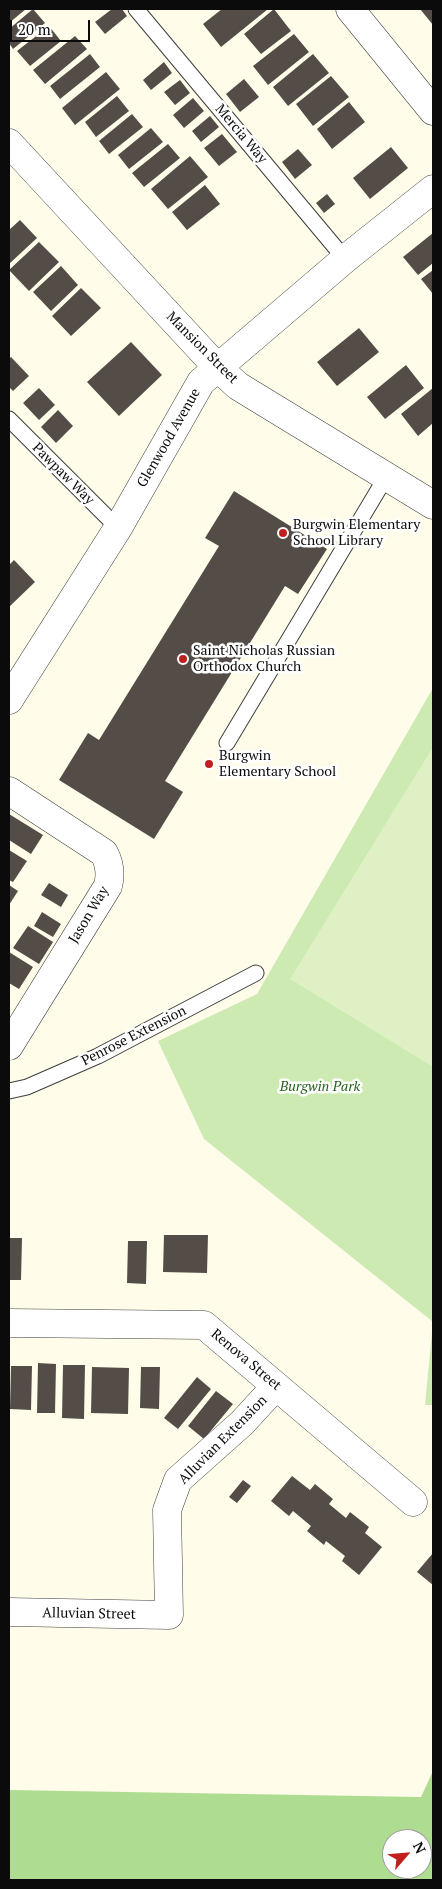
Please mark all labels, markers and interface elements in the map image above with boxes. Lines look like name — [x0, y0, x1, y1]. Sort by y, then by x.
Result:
scale bar — [12, 10, 92, 42]
text: 20 m — [18, 19, 51, 39]
street label: Mercia Way — [211, 101, 271, 167]
street label: Mansion Street — [163, 309, 241, 387]
street label: Glenwood Avenue — [134, 385, 204, 491]
street label: Pawpaw Way — [29, 440, 97, 508]
place label: Burgwin Elementary School Library — [293, 517, 420, 550]
marker: Burgwin Elementary School Library — [277, 527, 289, 539]
place label: Saint Nicholas Russian Orthodox Church — [193, 643, 335, 676]
marker: Saint Nicholas Russian Orthodox Church — [177, 653, 189, 665]
place label: Burgwin Elementary School — [219, 748, 336, 780]
marker: Burgwin Elementary School — [203, 758, 215, 770]
street label: Jason Way — [65, 883, 113, 947]
street label: Penrose Extension — [79, 1002, 189, 1070]
park label: Burgwin Park — [280, 1079, 360, 1095]
street label: Renova Street — [207, 1326, 285, 1394]
street label: Alluvian Extension — [175, 1392, 271, 1488]
street label: Alluvian Street — [42, 1605, 136, 1623]
north arrow — [382, 1829, 432, 1879]
text: N — [409, 1838, 431, 1856]

